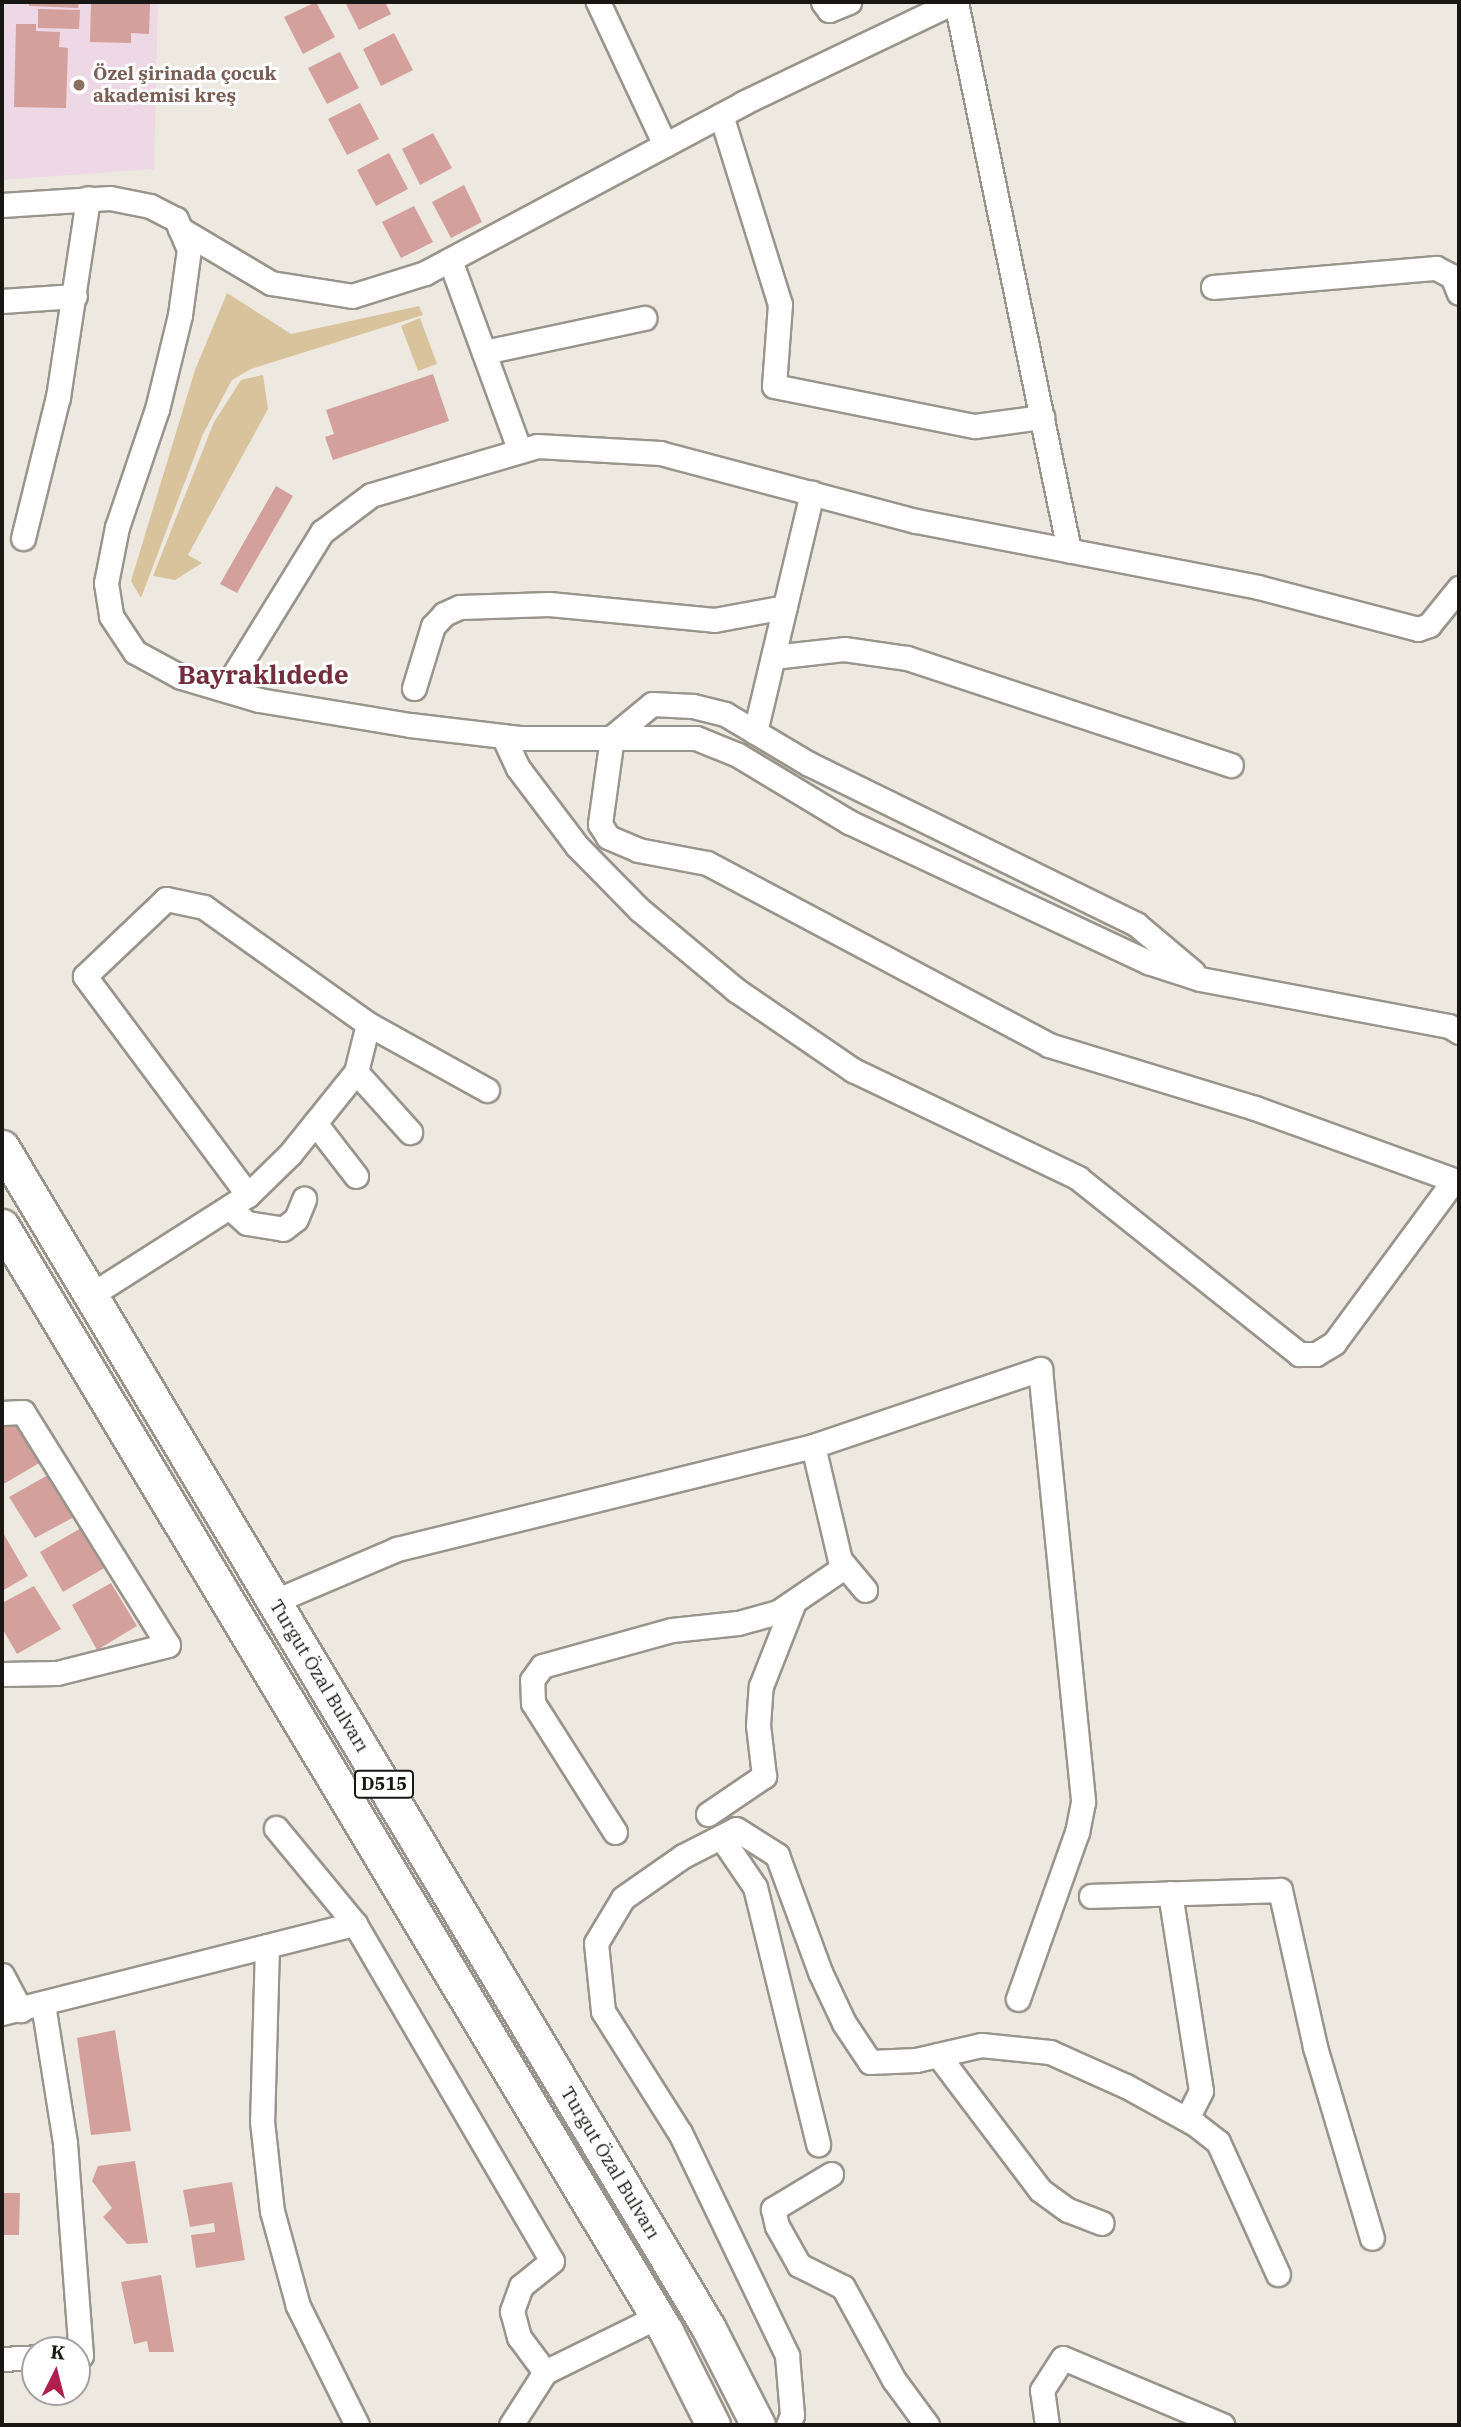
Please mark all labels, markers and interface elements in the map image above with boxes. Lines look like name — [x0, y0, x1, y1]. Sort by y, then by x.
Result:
place label: Özel şirinada çocuk akademisi kreş — [93, 63, 276, 107]
marker: Özel şirinada çocuk akademisi kreş — [71, 77, 87, 93]
district label: Bayraklıdede — [177, 659, 349, 691]
street label: Turgut Özal Bulvarı — [264, 1596, 374, 1756]
road number: D515 — [352, 1770, 416, 1798]
street label: Turgut Özal Bulvarı — [555, 2083, 665, 2243]
north arrow — [21, 2336, 91, 2406]
text: K — [49, 2339, 66, 2365]

